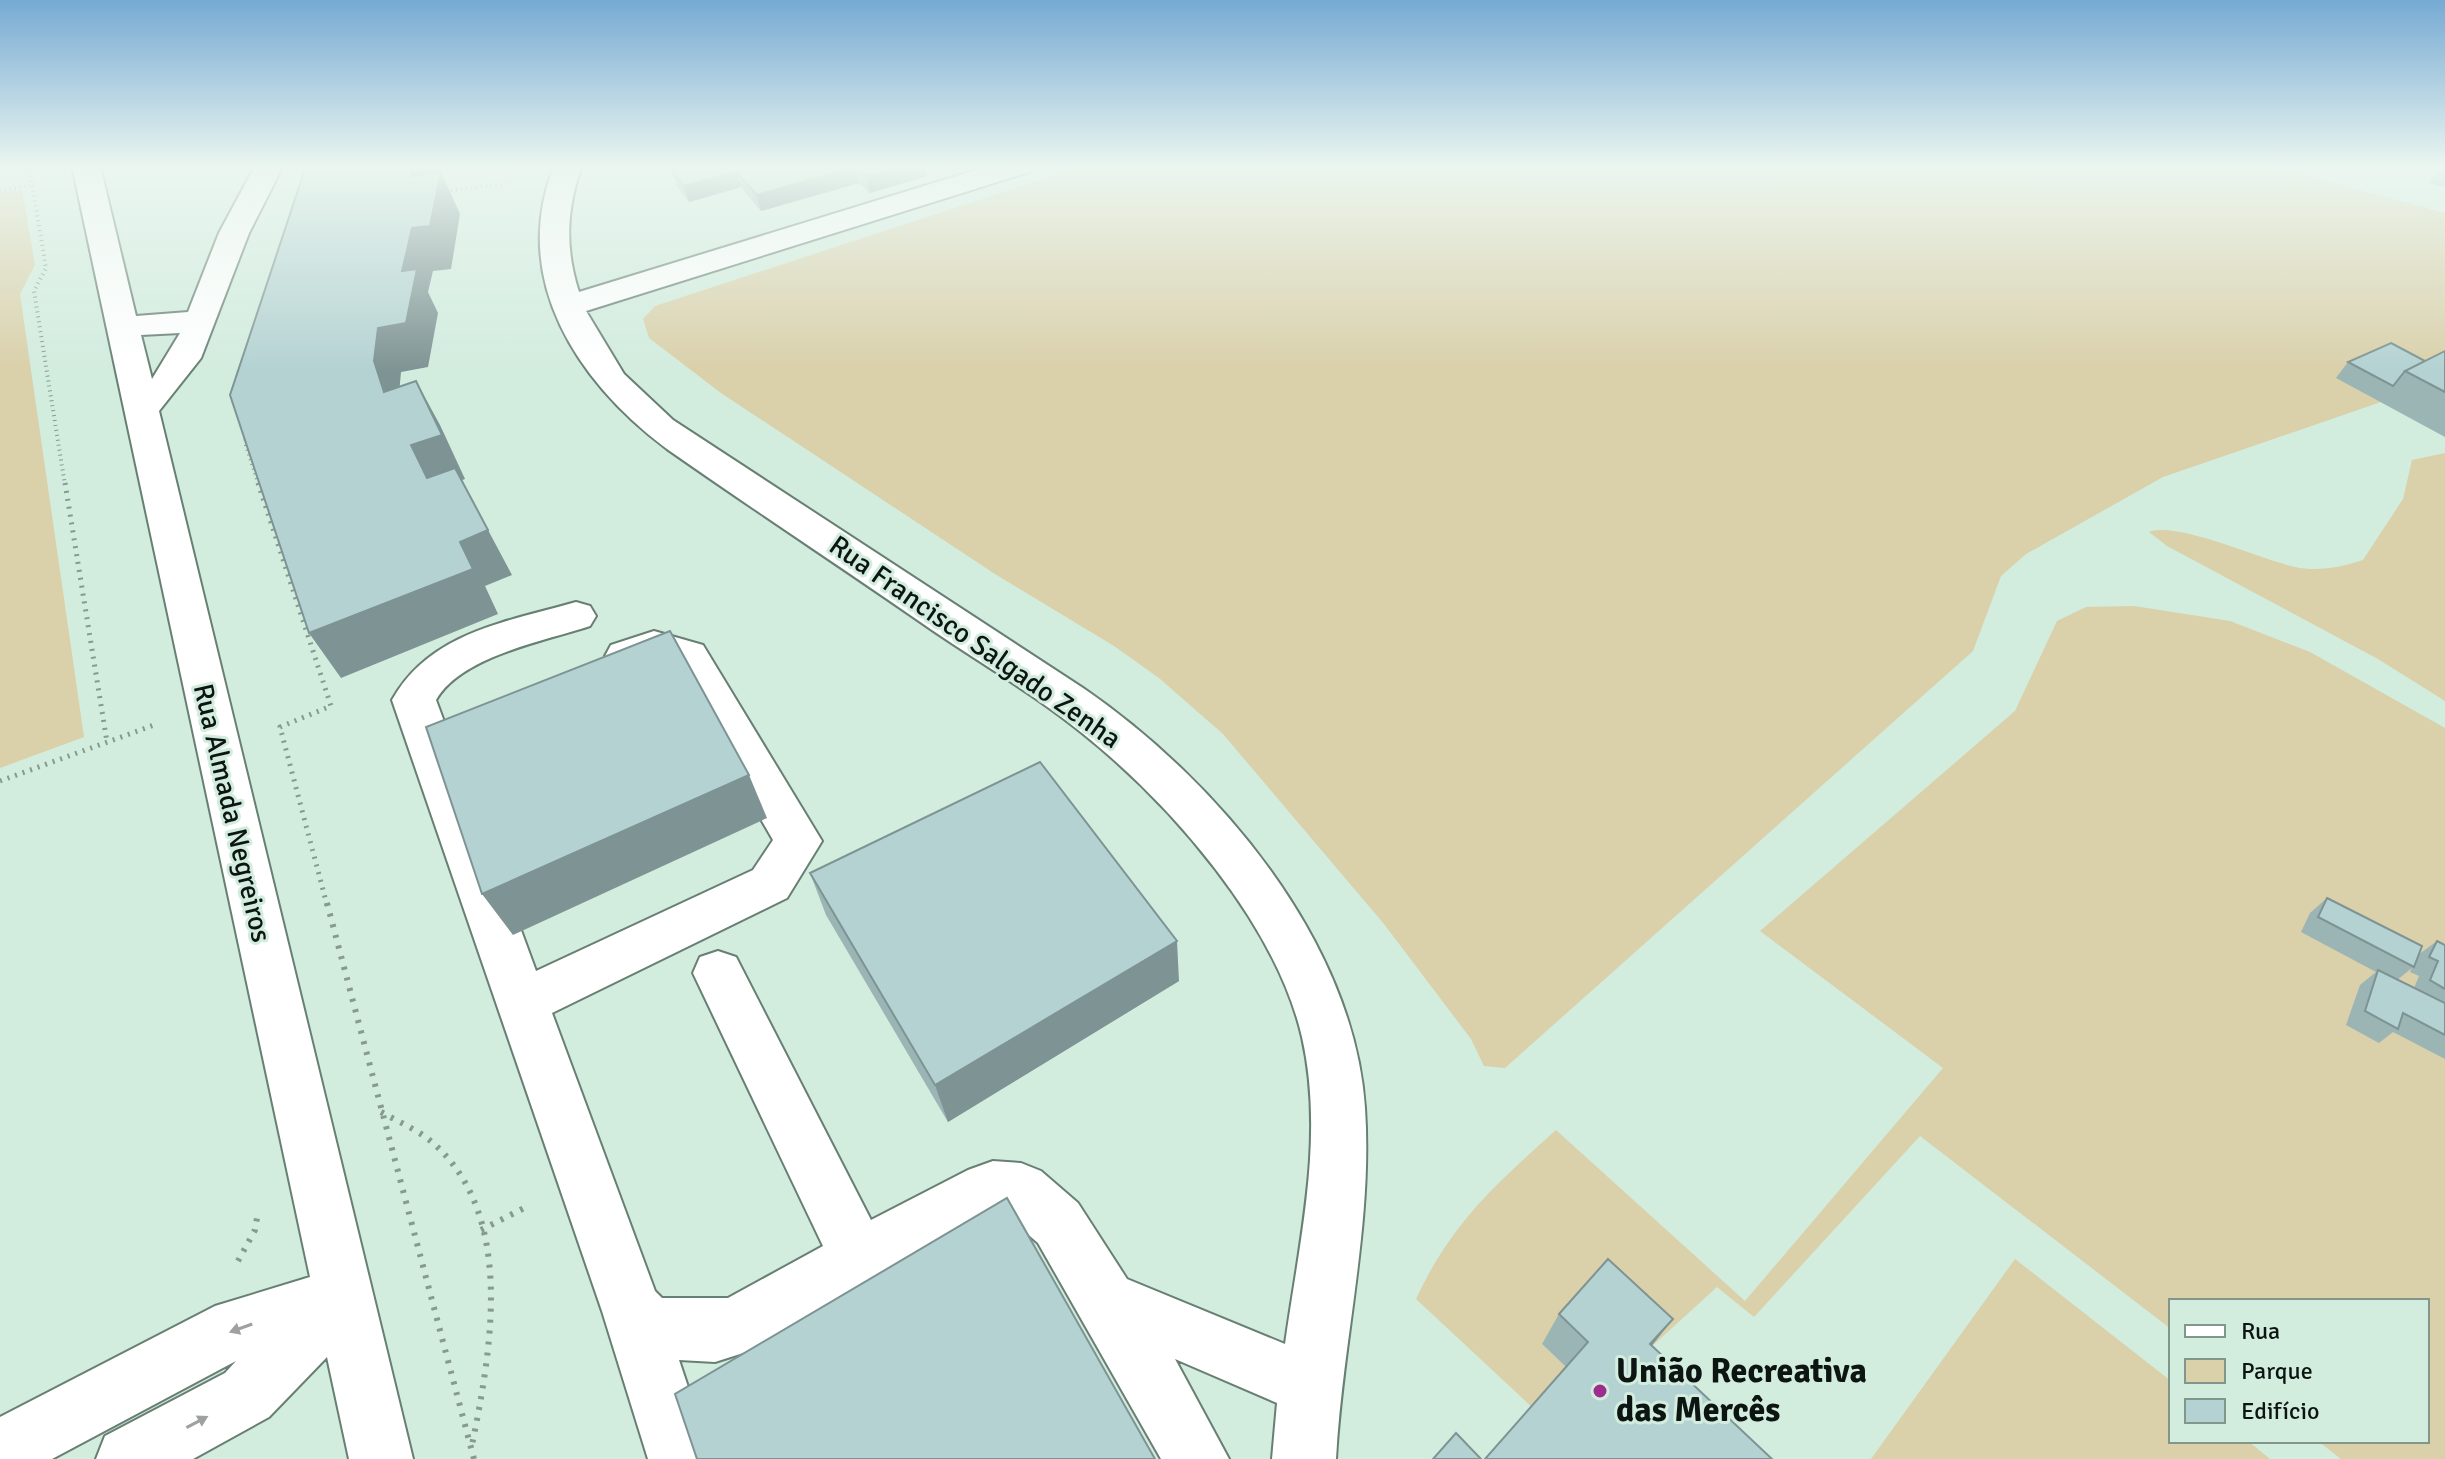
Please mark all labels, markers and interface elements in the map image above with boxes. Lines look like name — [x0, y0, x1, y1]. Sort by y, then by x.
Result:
street label: Rua Francisco Salgado Zenha — [823, 528, 1127, 756]
street label: Rua Almada Negreiros — [186, 680, 278, 946]
legend — [2169, 1299, 2429, 1443]
text: Rua — [2241, 1316, 2280, 1346]
one-way arrow — [229, 1322, 253, 1334]
place label: União Recreativa das Mercês — [1616, 1350, 1867, 1431]
text: Parque — [2241, 1356, 2313, 1386]
marker: União Recreativa das Mercês — [1591, 1382, 1609, 1400]
text: Edifício — [2241, 1396, 2319, 1426]
one-way arrow — [186, 1415, 208, 1429]

